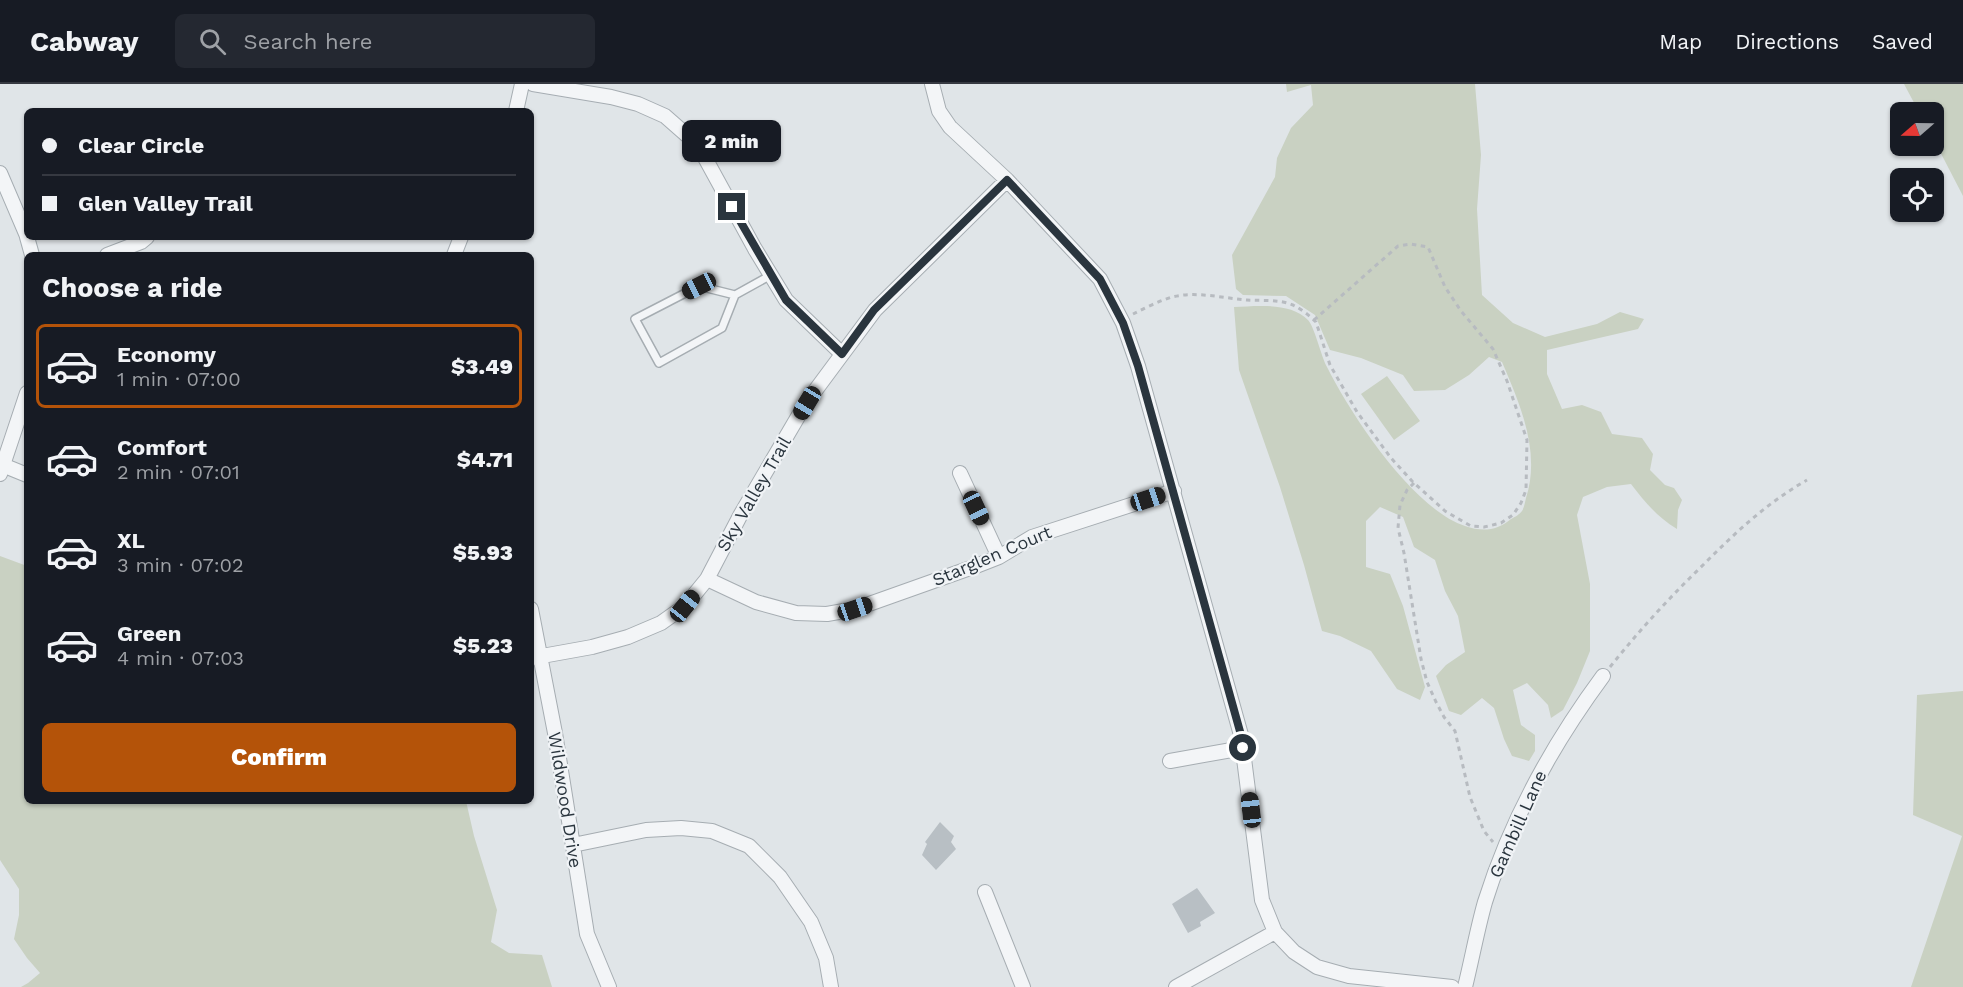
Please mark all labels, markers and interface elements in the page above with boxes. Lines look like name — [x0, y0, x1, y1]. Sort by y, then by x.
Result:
search box — [175, 14, 595, 68]
text: Cabway — [30, 25, 139, 58]
icon: search — [196, 25, 229, 58]
text: Search here — [244, 29, 373, 54]
text: Map — [1659, 29, 1702, 54]
text: Directions — [1735, 29, 1839, 54]
text: Saved — [1872, 29, 1933, 54]
north arrow — [1890, 102, 1944, 156]
map controls — [1890, 102, 1944, 222]
callout: 2 min — [682, 120, 782, 162]
text: 2 min — [704, 129, 759, 153]
text: Clear Circle — [78, 133, 204, 158]
button: locate — [1890, 168, 1944, 222]
text: Glen Valley Trail — [78, 191, 253, 216]
route end — [718, 193, 745, 220]
car — [679, 270, 719, 302]
text: Choose a ride — [42, 272, 222, 304]
icon: car — [45, 339, 99, 393]
text: Economy — [117, 342, 216, 367]
text: $3.49 — [451, 354, 513, 379]
text: 1 min · 07:00 — [117, 367, 241, 391]
car — [790, 383, 824, 423]
icon: car — [45, 432, 99, 486]
street label: Sky Valley Trail — [712, 432, 795, 555]
text: Comfort — [117, 435, 207, 460]
text: $4.71 — [457, 447, 513, 472]
text: 2 min · 07:01 — [117, 460, 240, 484]
car — [1128, 485, 1168, 513]
car — [960, 488, 992, 528]
street label: Starglen Court — [929, 521, 1055, 590]
icon: car — [45, 525, 99, 579]
text: XL — [117, 528, 145, 553]
text: $5.93 — [453, 540, 513, 565]
text: 3 min · 07:02 — [117, 553, 244, 577]
car — [667, 586, 703, 626]
car — [835, 595, 875, 623]
icon: car — [45, 618, 99, 672]
text: Green — [117, 621, 181, 646]
text: $5.23 — [453, 633, 513, 658]
text: 4 min · 07:03 — [117, 646, 244, 670]
button: Confirm — [42, 723, 516, 792]
street label: Wildwood Drive — [544, 730, 587, 869]
route start — [1229, 734, 1256, 761]
street label: Gambill Lane — [1484, 767, 1551, 881]
car — [1240, 791, 1262, 829]

